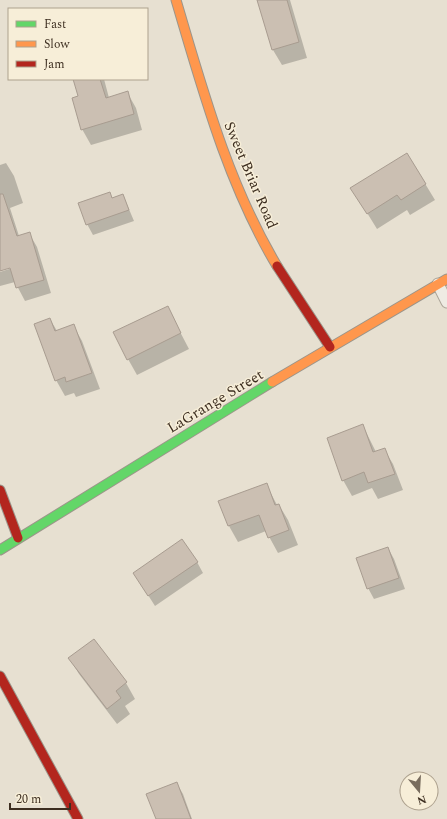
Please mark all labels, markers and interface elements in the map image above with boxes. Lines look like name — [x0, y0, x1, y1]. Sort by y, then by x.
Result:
legend — [8, 8, 148, 80]
text: Fast — [44, 15, 66, 34]
text: Slow — [44, 35, 70, 54]
text: Jam — [44, 55, 65, 74]
street label: Sweet Briar Road — [218, 118, 283, 232]
street label: LaGrange Street — [163, 364, 268, 439]
north arrow — [399, 771, 439, 811]
scale bar — [10, 785, 70, 811]
text: 20 m — [16, 790, 41, 809]
text: N — [415, 791, 429, 810]

